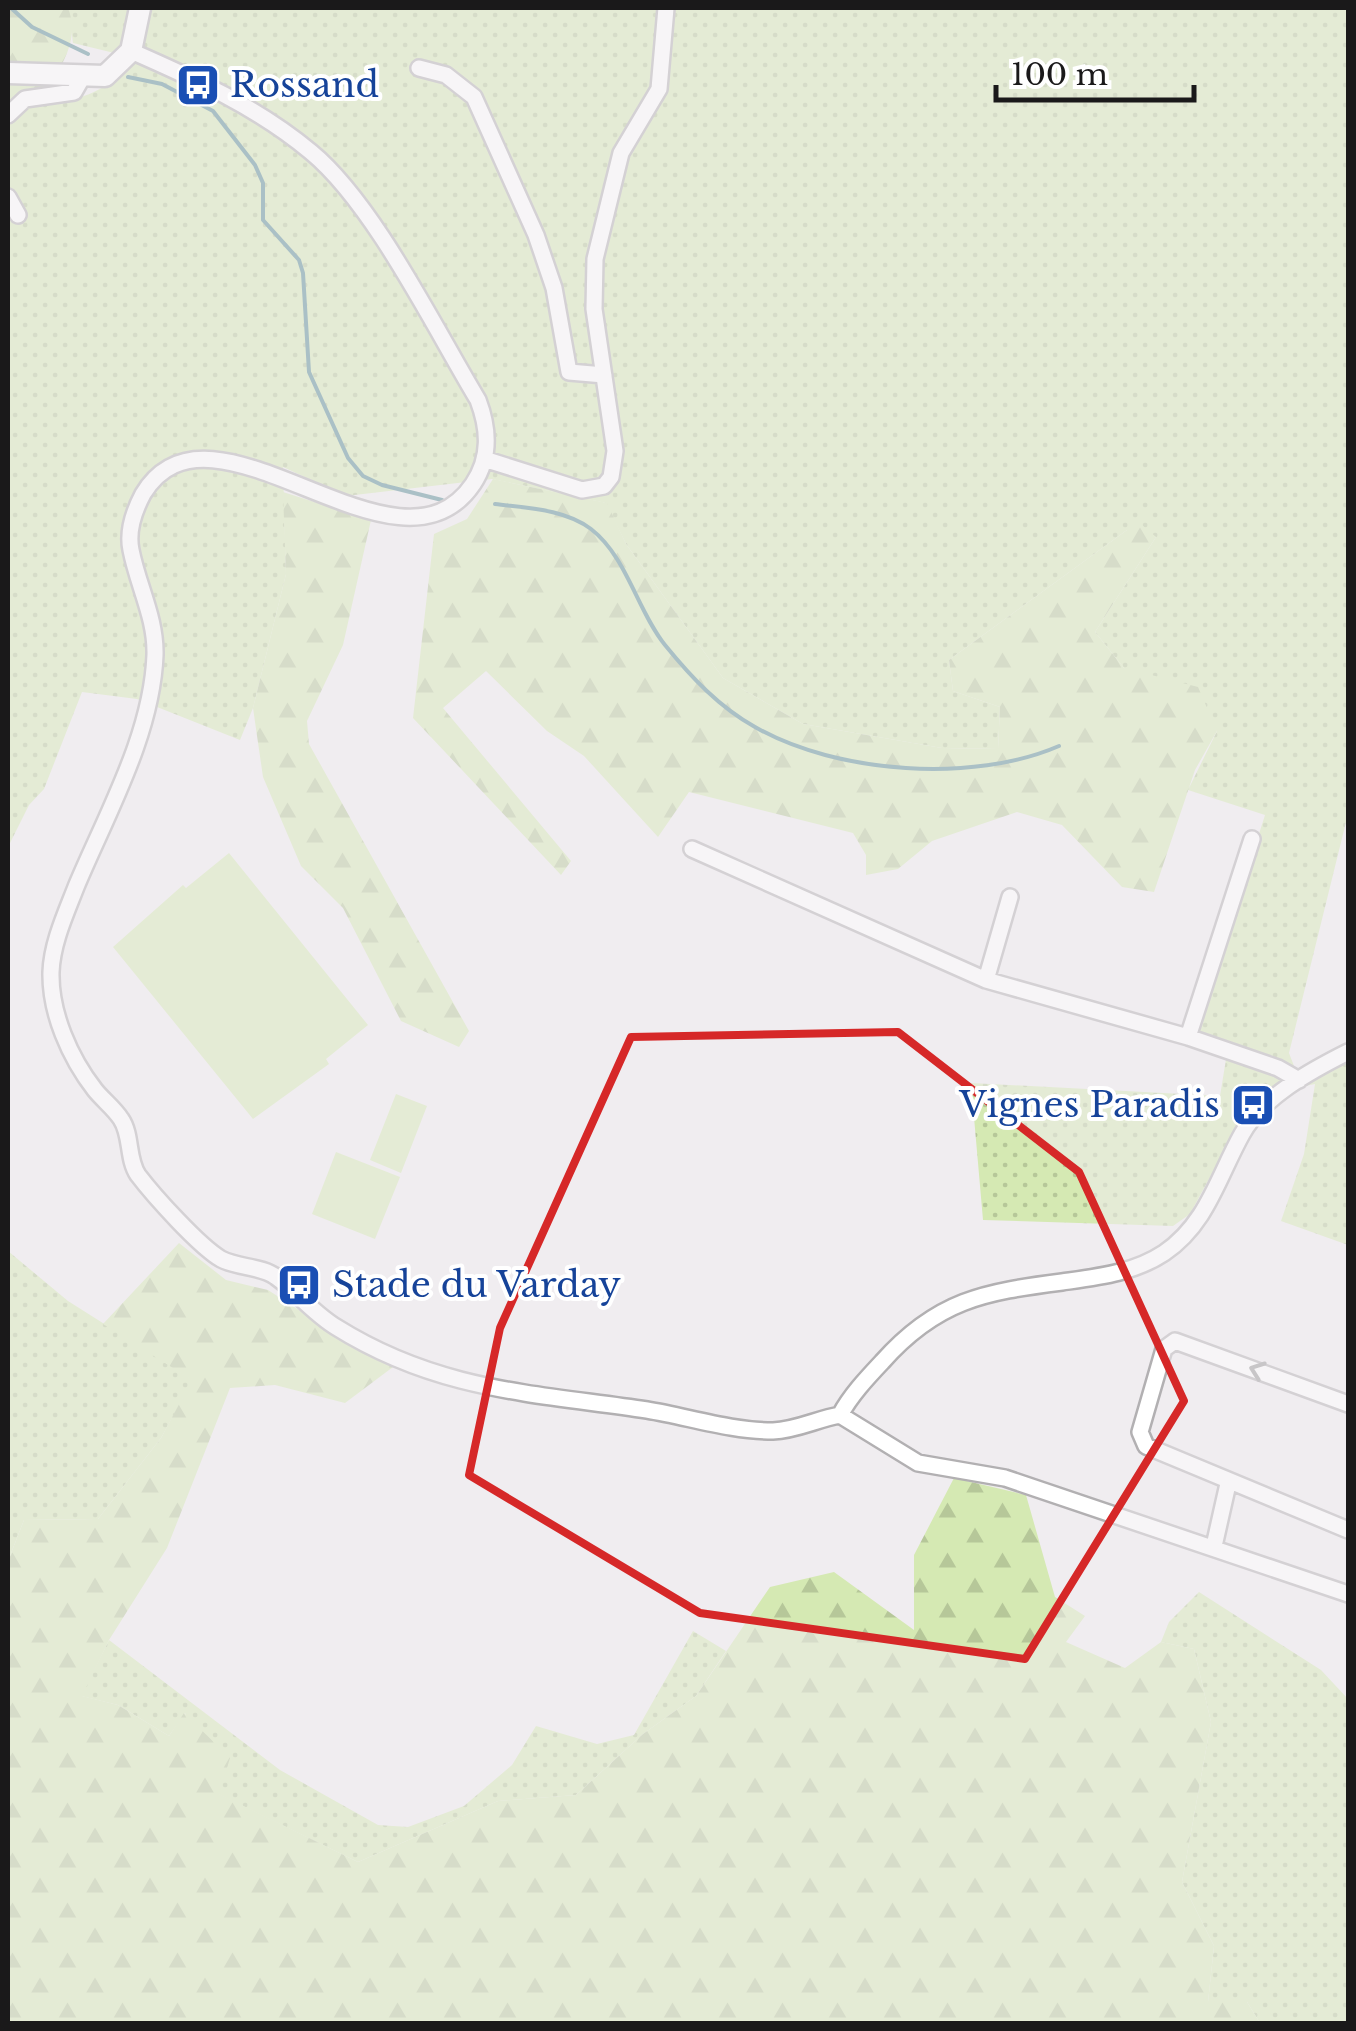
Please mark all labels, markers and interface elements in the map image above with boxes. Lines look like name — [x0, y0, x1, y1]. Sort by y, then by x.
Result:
scale bar — [996, 40, 1194, 102]
text: 100 m — [1011, 56, 1108, 93]
bus stop icon: Rossand — [175, 62, 221, 108]
place label: Rossand — [230, 63, 379, 106]
bus stop icon: Vignes Paradis — [1230, 1082, 1276, 1128]
place label: Vignes Paradis — [958, 1083, 1220, 1126]
bus stop icon: Stade du Varday — [276, 1262, 322, 1308]
place label: Stade du Varday — [332, 1263, 621, 1306]
one-way arrow — [1250, 1361, 1267, 1382]

